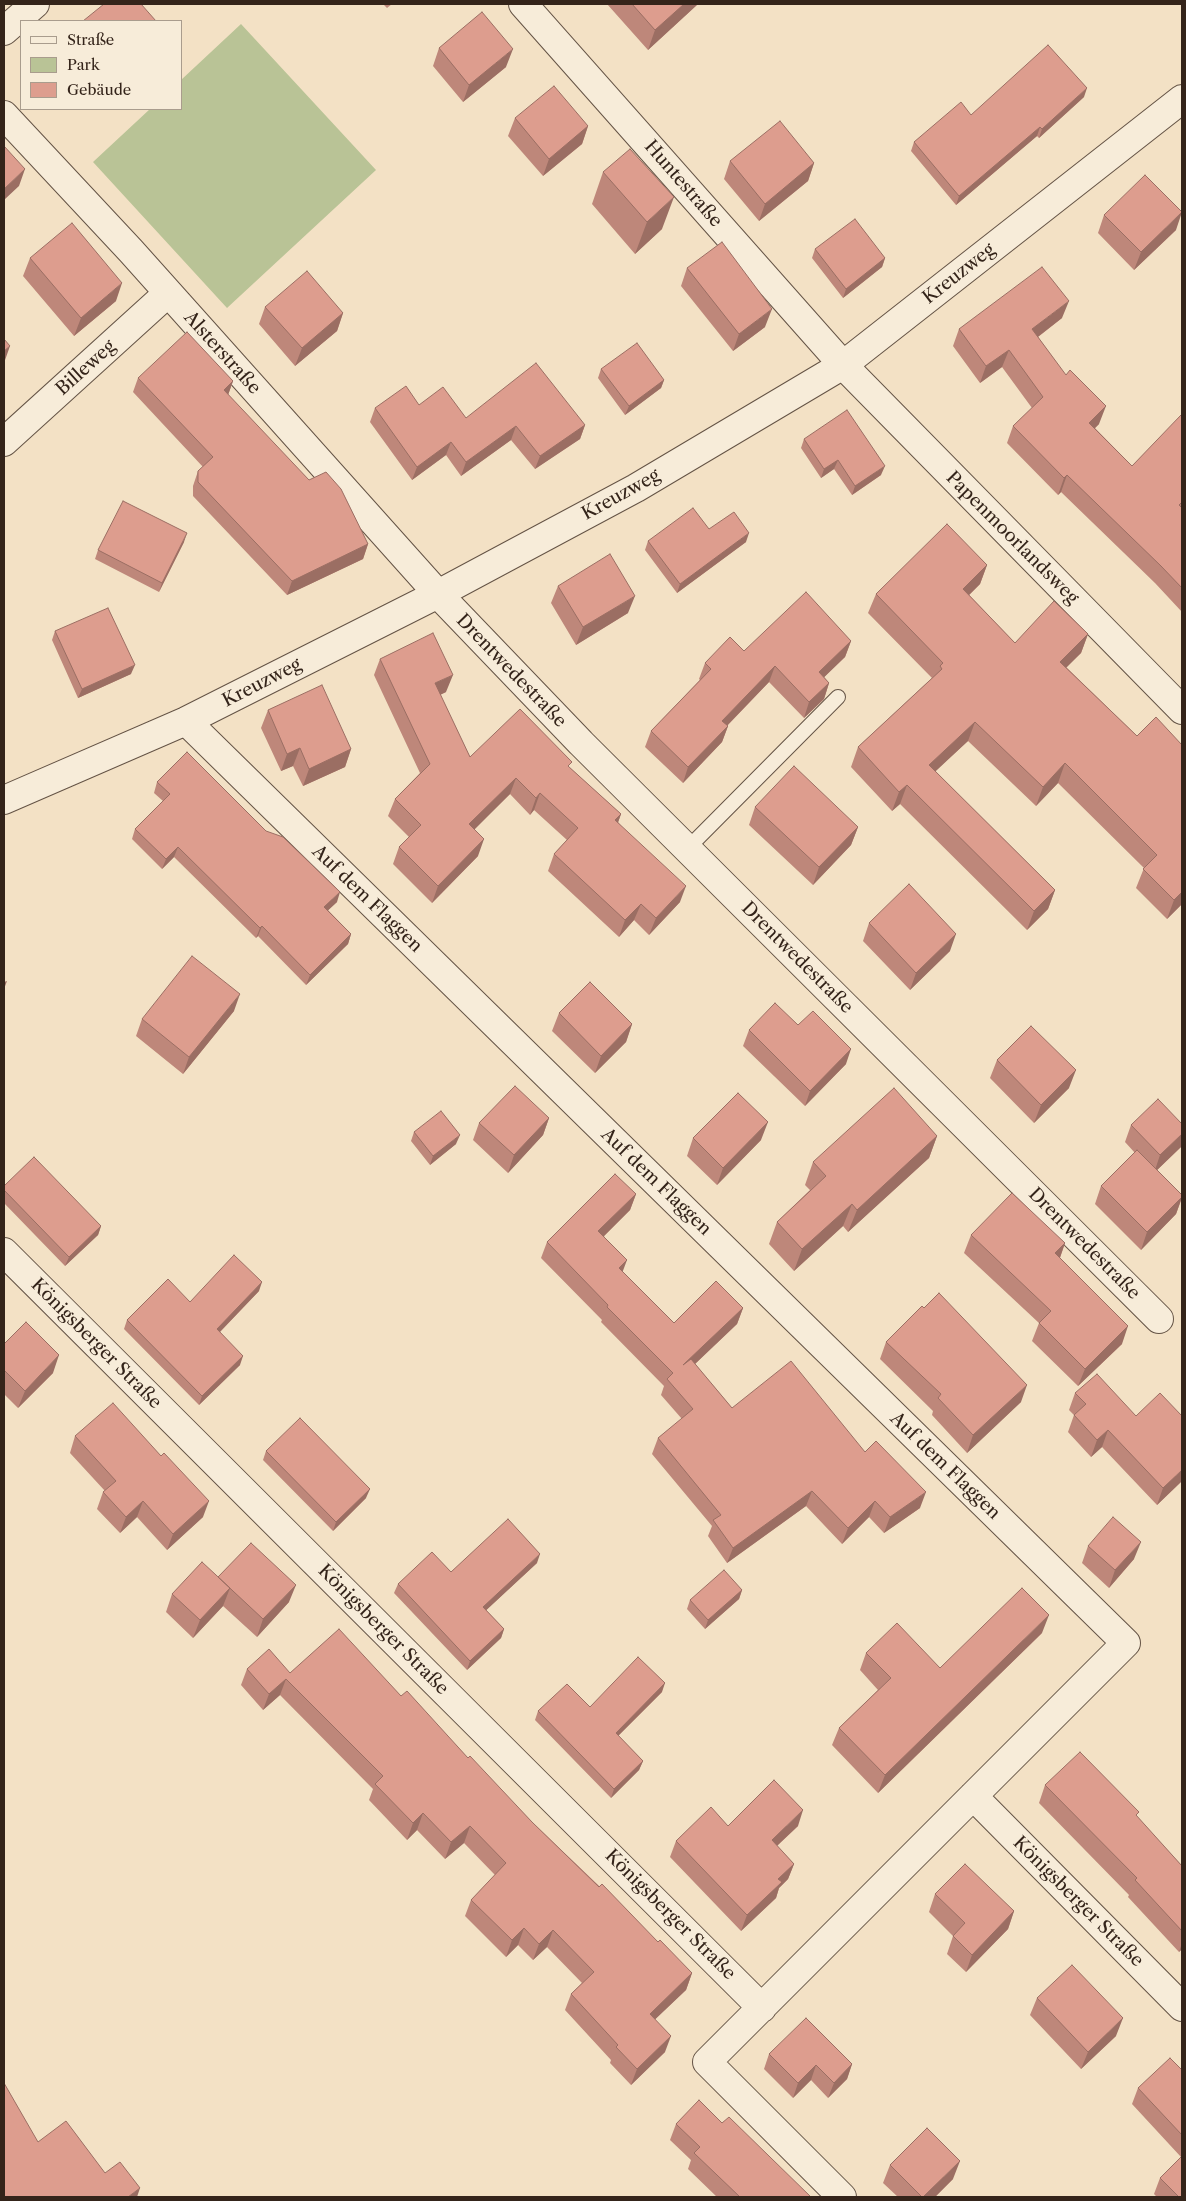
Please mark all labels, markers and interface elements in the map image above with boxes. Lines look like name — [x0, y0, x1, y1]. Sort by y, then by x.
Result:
legend — [20, 20, 182, 110]
text: Straße — [67, 30, 114, 49]
text: Park — [67, 55, 100, 74]
text: Gebäude — [67, 80, 131, 99]
street label: Huntestraße — [640, 136, 726, 232]
street label: Kreuzweg — [919, 239, 999, 309]
street label: Alsterstraße — [179, 307, 265, 399]
street label: Billeweg — [52, 336, 120, 400]
street label: Kreuzweg — [578, 465, 664, 525]
street label: Papenmoorlandsweg — [941, 467, 1083, 609]
street label: Drentwedestraße — [452, 610, 570, 732]
street label: Kreuzweg — [219, 654, 305, 712]
street label: Auf dem Flaggen — [307, 841, 427, 957]
street label: Drentwedestraße — [737, 898, 857, 1018]
street label: Auf dem Flaggen — [596, 1124, 716, 1240]
street label: Drentwedestraße — [1024, 1184, 1144, 1304]
street label: Königsberger Straße — [26, 1274, 166, 1414]
street label: Auf dem Flaggen — [885, 1408, 1005, 1524]
street label: Königsberger Straße — [313, 1560, 453, 1700]
street label: Königsberger Straße — [1008, 1832, 1148, 1972]
street label: Königsberger Straße — [600, 1845, 740, 1985]

